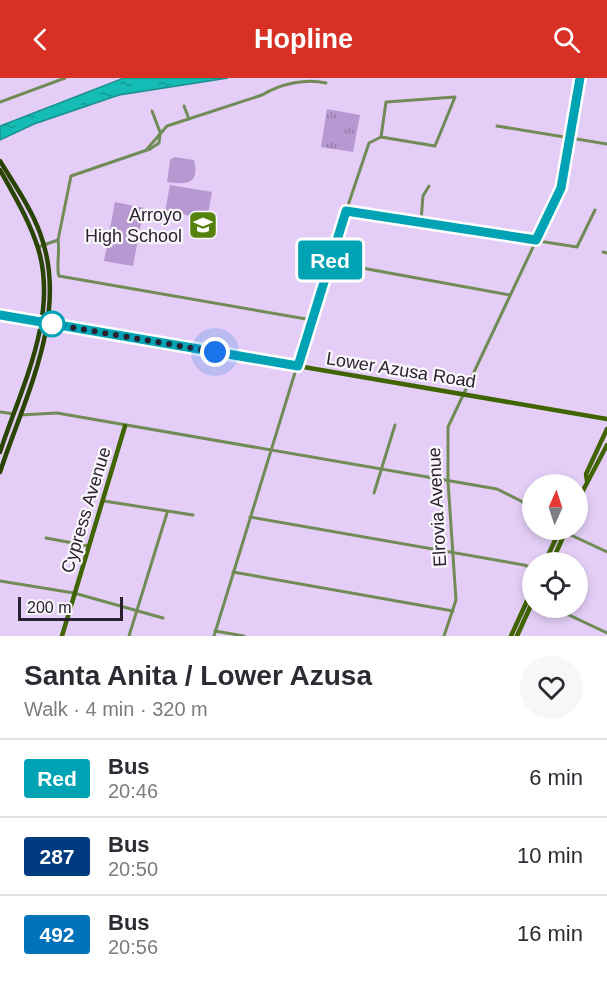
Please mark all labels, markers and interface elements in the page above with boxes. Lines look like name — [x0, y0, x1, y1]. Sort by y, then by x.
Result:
icon: back — [24, 23, 57, 56]
icon: search — [550, 23, 583, 56]
text: Hopline — [254, 24, 353, 54]
place label: Arroyo High School — [85, 205, 182, 246]
school or university icon: Arroyo High School — [187, 209, 219, 241]
line badge: Red — [296, 240, 364, 279]
text: Red — [310, 249, 350, 272]
unlabelled marker — [39, 311, 65, 337]
your location — [200, 337, 230, 367]
street label: Lower Azusa Road — [325, 348, 477, 392]
street label: Cypress Avenue — [57, 445, 115, 575]
street label: Elrovia Avenue — [424, 447, 450, 567]
north arrow — [522, 474, 588, 540]
map controls — [522, 474, 588, 618]
button: locate — [522, 552, 588, 618]
scale bar — [18, 594, 123, 622]
text: 200 m — [27, 599, 71, 616]
button: heart — [520, 656, 583, 719]
text: Santa Anita / Lower Azusa — [24, 660, 372, 691]
text: Walk · 4 min · 320 m — [24, 698, 208, 720]
text: Bus — [108, 754, 150, 779]
text: 6 min — [529, 765, 583, 790]
text: Red — [37, 767, 77, 790]
text: 20:46 — [108, 780, 158, 802]
text: Bus — [108, 832, 150, 857]
text: 10 min — [517, 843, 583, 868]
text: 287 — [39, 845, 75, 868]
text: 20:50 — [108, 858, 158, 880]
text: Bus — [108, 910, 150, 935]
text: 16 min — [517, 921, 583, 946]
text: 492 — [39, 923, 75, 946]
text: 20:56 — [108, 936, 158, 958]

